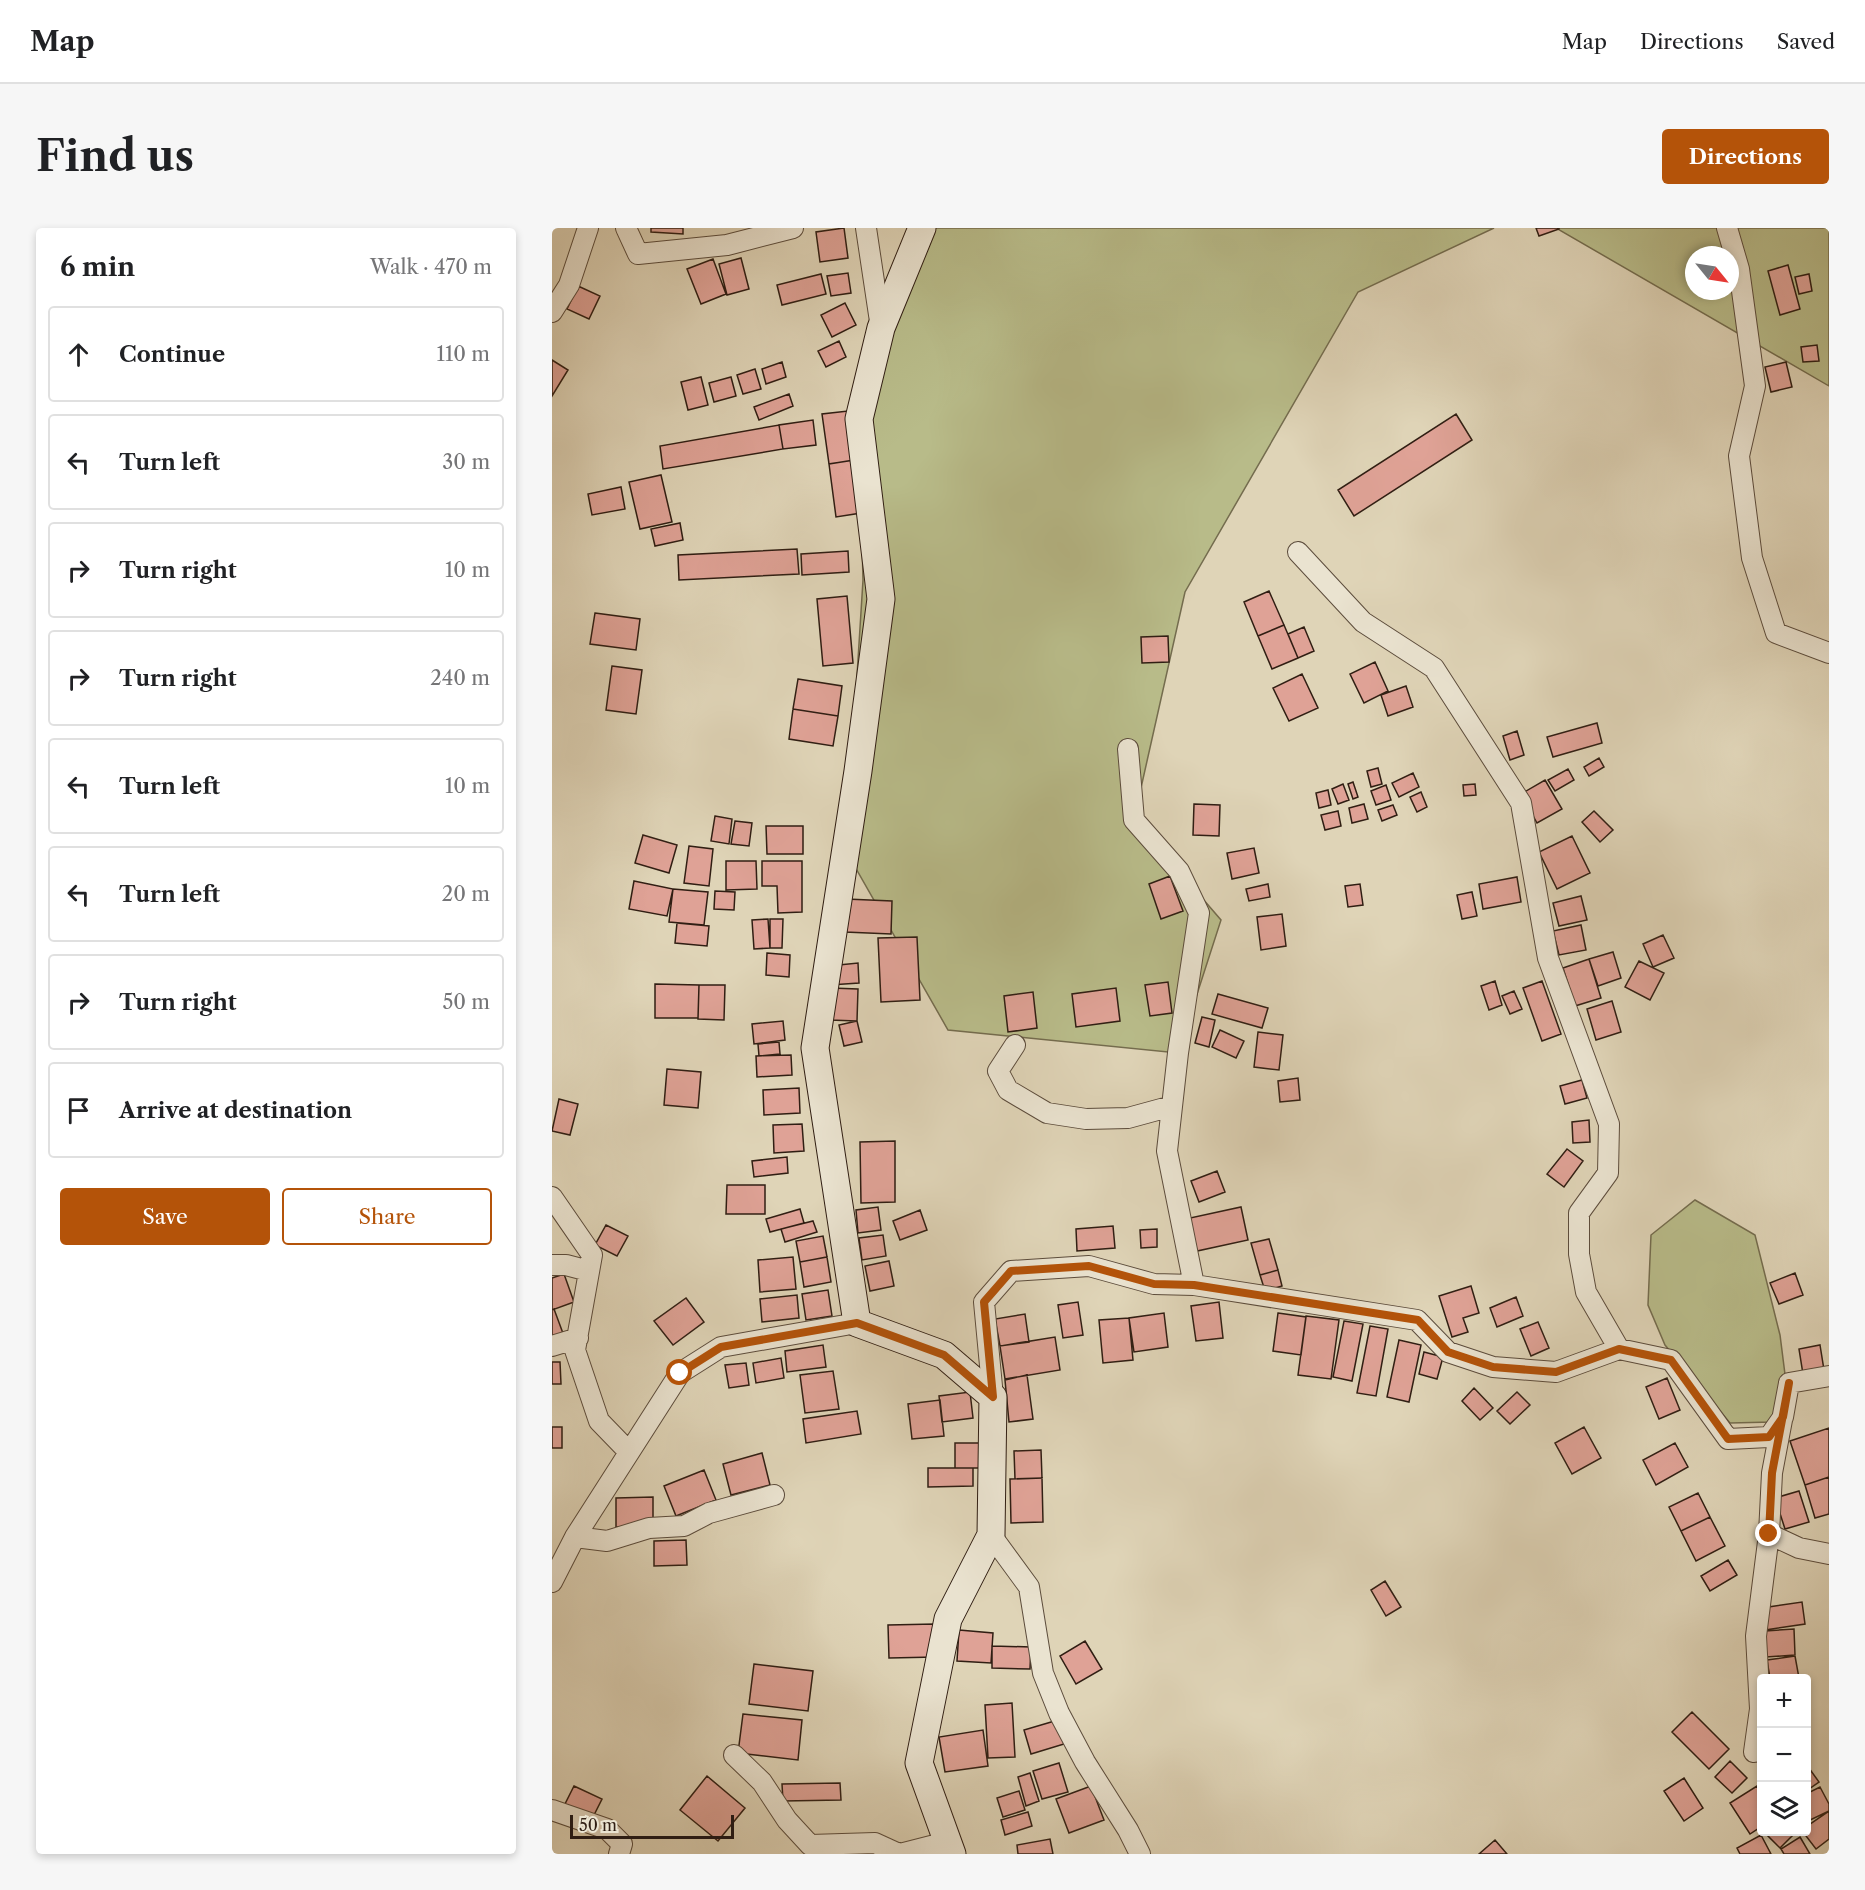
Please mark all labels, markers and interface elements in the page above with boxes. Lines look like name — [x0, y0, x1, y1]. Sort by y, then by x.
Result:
text: Map — [30, 24, 94, 58]
text: Map — [1562, 29, 1607, 54]
text: Directions — [1640, 29, 1744, 54]
text: Saved — [1777, 29, 1835, 54]
button: Directions — [1662, 129, 1829, 184]
text: Find us — [36, 130, 194, 182]
north arrow — [1685, 246, 1739, 300]
text: 6 min — [60, 251, 135, 283]
text: Walk · 470 m — [370, 255, 492, 279]
icon: ahead — [62, 338, 95, 371]
text: Continue — [119, 341, 225, 368]
text: 110 m — [437, 342, 490, 366]
icon: left — [62, 446, 95, 479]
text: Turn left — [119, 449, 220, 476]
text: 30 m — [442, 450, 490, 474]
icon: right — [62, 554, 95, 587]
text: Turn right — [119, 557, 237, 584]
text: 10 m — [445, 558, 490, 582]
icon: right — [62, 662, 95, 695]
text: Turn right — [119, 665, 237, 692]
text: 240 m — [430, 666, 490, 690]
icon: left — [62, 770, 95, 803]
text: Turn left — [119, 773, 220, 800]
text: 10 m — [445, 774, 490, 798]
icon: left — [62, 878, 95, 911]
text: Turn left — [119, 881, 220, 908]
text: 20 m — [442, 882, 490, 906]
icon: right — [62, 986, 95, 1019]
text: Turn right — [119, 989, 237, 1016]
text: 50 m — [443, 990, 490, 1014]
icon: arrive — [62, 1094, 95, 1127]
text: Arrive at destination — [119, 1097, 352, 1124]
button: Save — [60, 1188, 270, 1245]
button: Share — [282, 1188, 492, 1245]
route start — [666, 1359, 692, 1385]
route end — [1755, 1520, 1781, 1546]
map controls — [1757, 1674, 1811, 1836]
button: + — [1757, 1674, 1811, 1728]
button: − — [1757, 1728, 1811, 1782]
button: layers — [1757, 1782, 1811, 1836]
scale bar — [570, 1812, 734, 1840]
text: 50 m — [579, 1815, 617, 1835]

